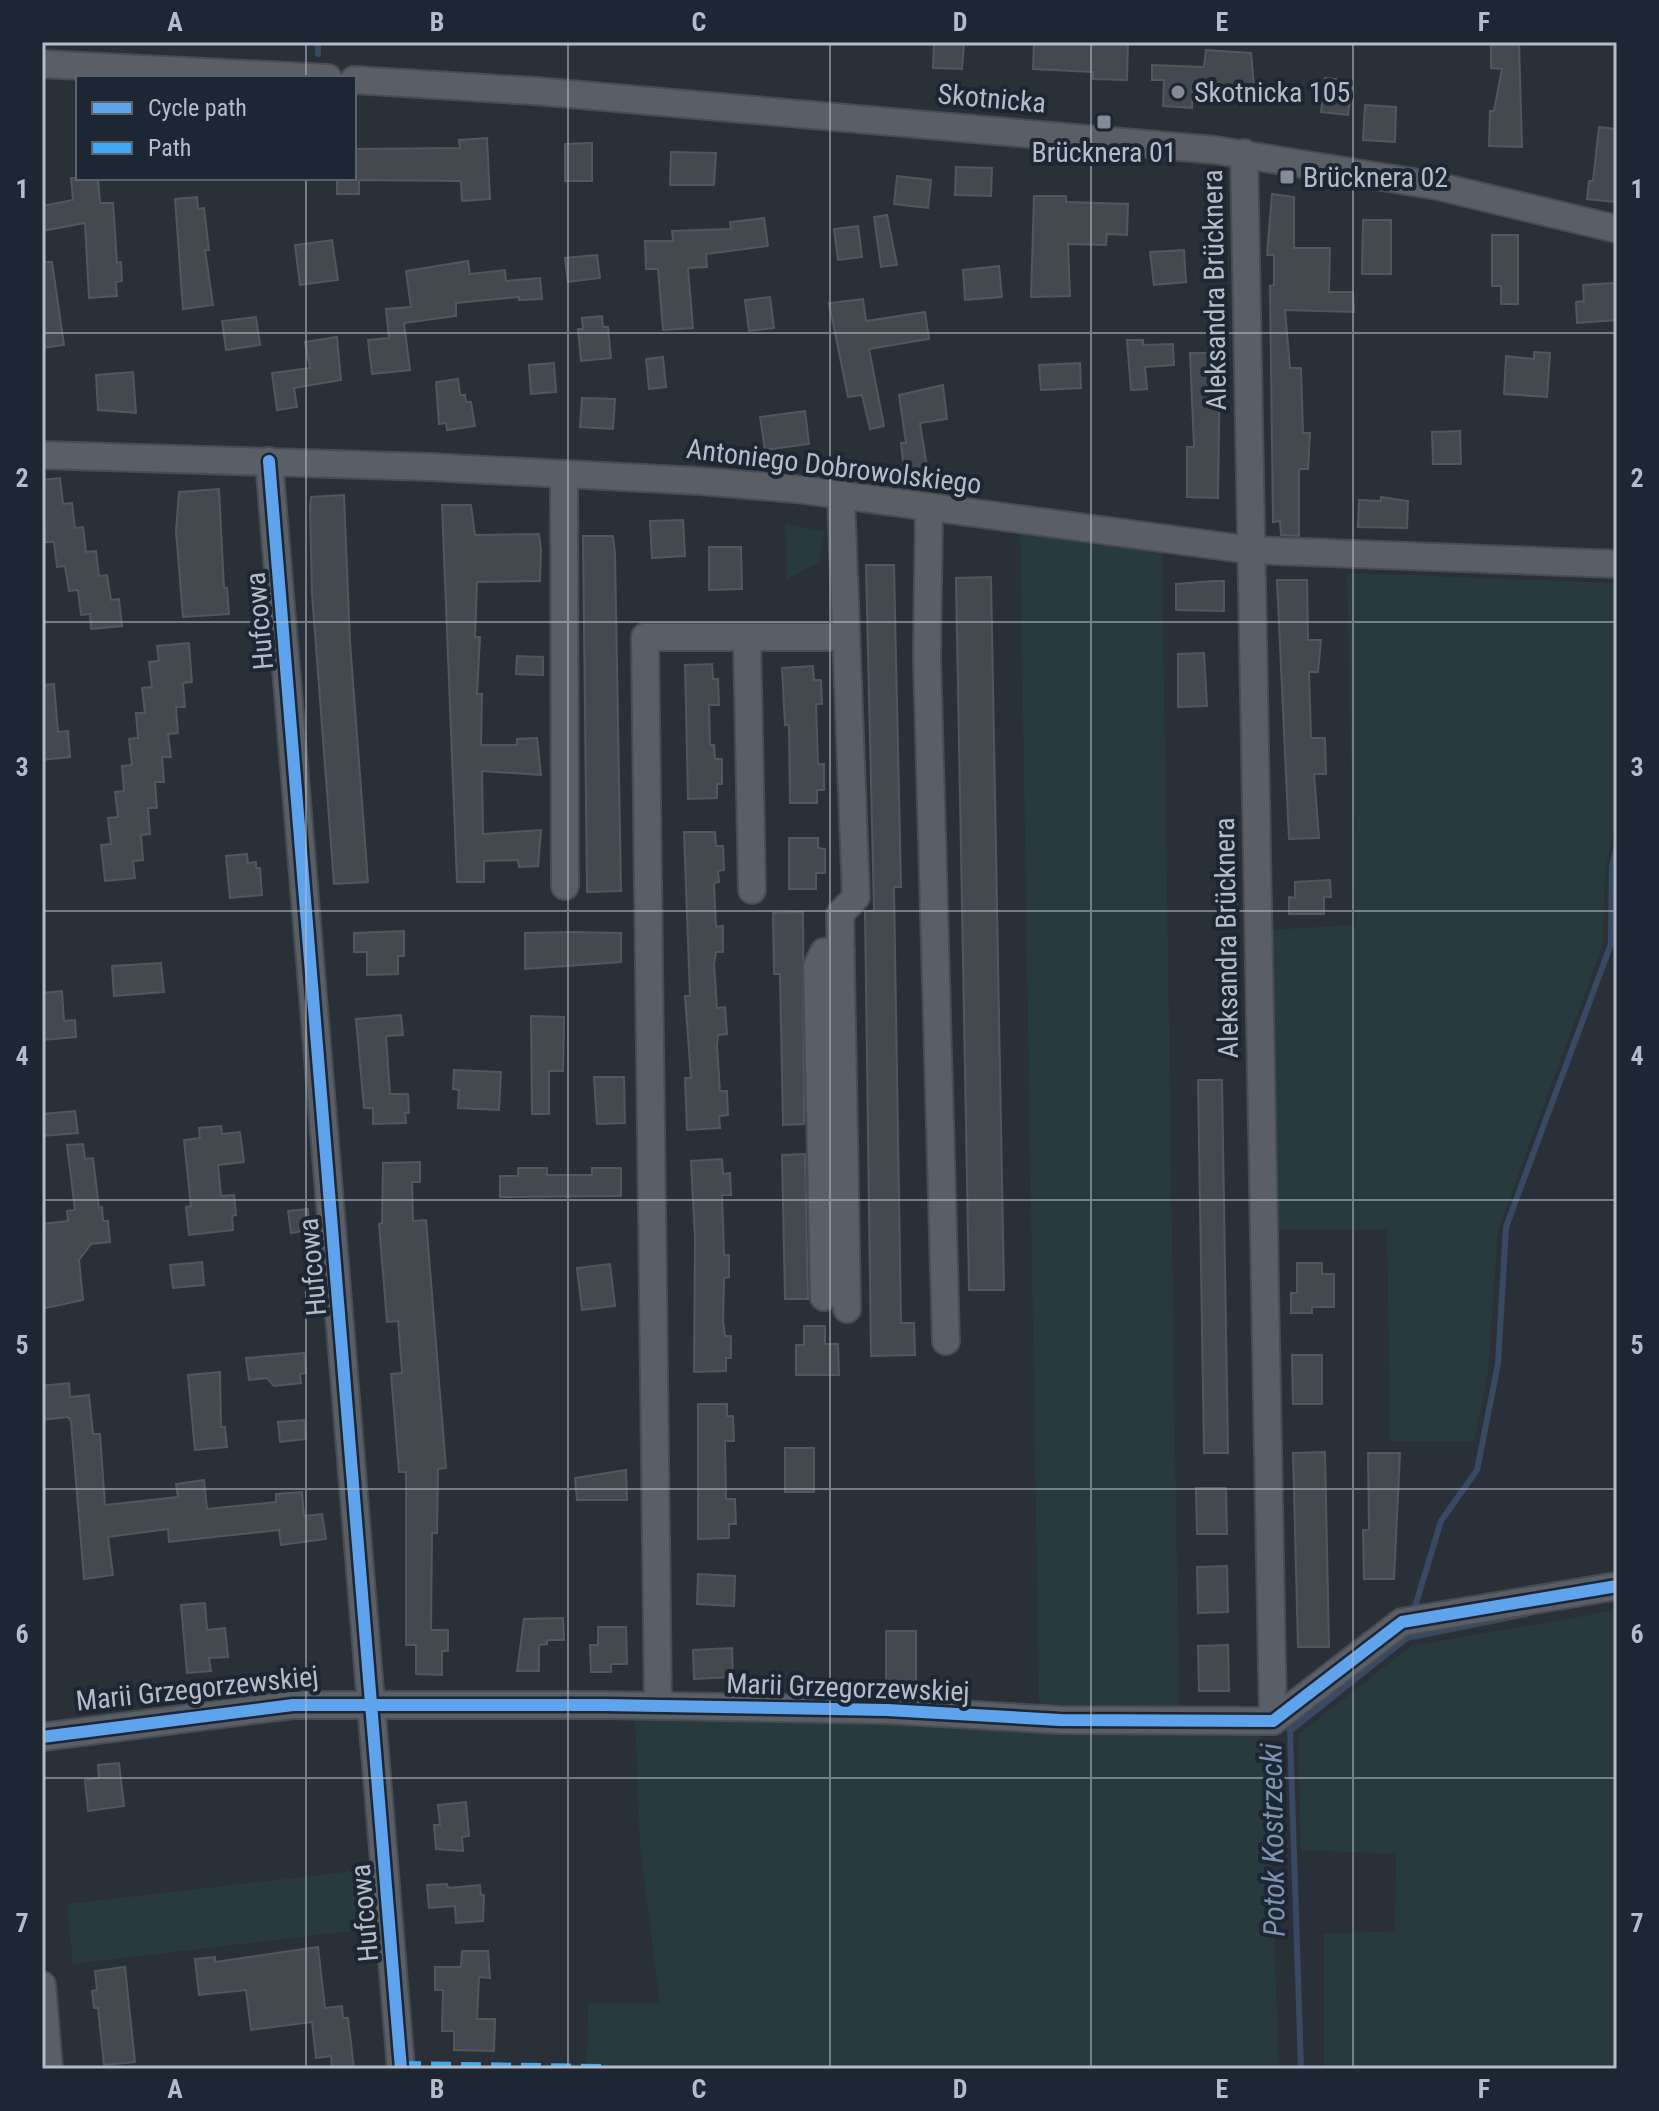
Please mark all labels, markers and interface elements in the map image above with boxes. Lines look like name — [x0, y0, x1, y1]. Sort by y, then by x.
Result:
text: A — [167, 7, 183, 37]
text: B — [430, 7, 444, 37]
text: C — [692, 7, 707, 37]
text: D — [953, 7, 967, 37]
text: E — [1216, 7, 1229, 37]
text: F — [1478, 7, 1490, 37]
legend — [76, 76, 356, 180]
place label: Skotnicka 105 — [1194, 76, 1350, 109]
street label: Skotnicka — [937, 77, 1047, 120]
marker: Skotnicka 105 — [1169, 83, 1187, 101]
text: Cycle path — [148, 94, 247, 122]
marker: Brücknera 01 — [1095, 113, 1113, 131]
text: Path — [148, 134, 191, 162]
place label: Brücknera 01 — [1031, 136, 1177, 169]
place label: Brücknera 02 — [1303, 161, 1448, 194]
marker: Brücknera 02 — [1278, 168, 1296, 186]
street label: Aleksandra Brücknera — [1196, 169, 1233, 411]
text: 1 — [15, 174, 29, 204]
text: 1 — [1630, 174, 1644, 204]
street label: Antoniego Dobrowolskiego — [685, 432, 983, 501]
text: 2 — [15, 463, 29, 493]
text: 2 — [1630, 463, 1644, 493]
street label: Hufcowa — [239, 571, 280, 671]
text: 3 — [15, 752, 29, 782]
text: 3 — [1630, 752, 1644, 782]
street label: Aleksandra Brücknera — [1208, 817, 1245, 1059]
text: 4 — [15, 1041, 29, 1071]
text: 4 — [1630, 1041, 1644, 1071]
street label: Hufcowa — [292, 1217, 333, 1317]
text: 5 — [15, 1330, 29, 1360]
text: 5 — [1630, 1330, 1644, 1360]
text: 6 — [15, 1619, 29, 1649]
text: 6 — [1630, 1619, 1644, 1649]
street label: Marii Grzegorzewskiej — [74, 1659, 320, 1718]
street label: Marii Grzegorzewskiej — [726, 1667, 970, 1708]
water label: Potok Kostrzecki — [1253, 1743, 1292, 1937]
street label: Hufcowa — [344, 1863, 385, 1963]
text: 7 — [15, 1908, 29, 1938]
text: 7 — [1630, 1908, 1644, 1938]
text: A — [167, 2074, 183, 2104]
text: B — [430, 2074, 444, 2104]
text: C — [692, 2074, 707, 2104]
text: D — [953, 2074, 967, 2104]
text: E — [1216, 2074, 1229, 2104]
text: F — [1478, 2074, 1490, 2104]

